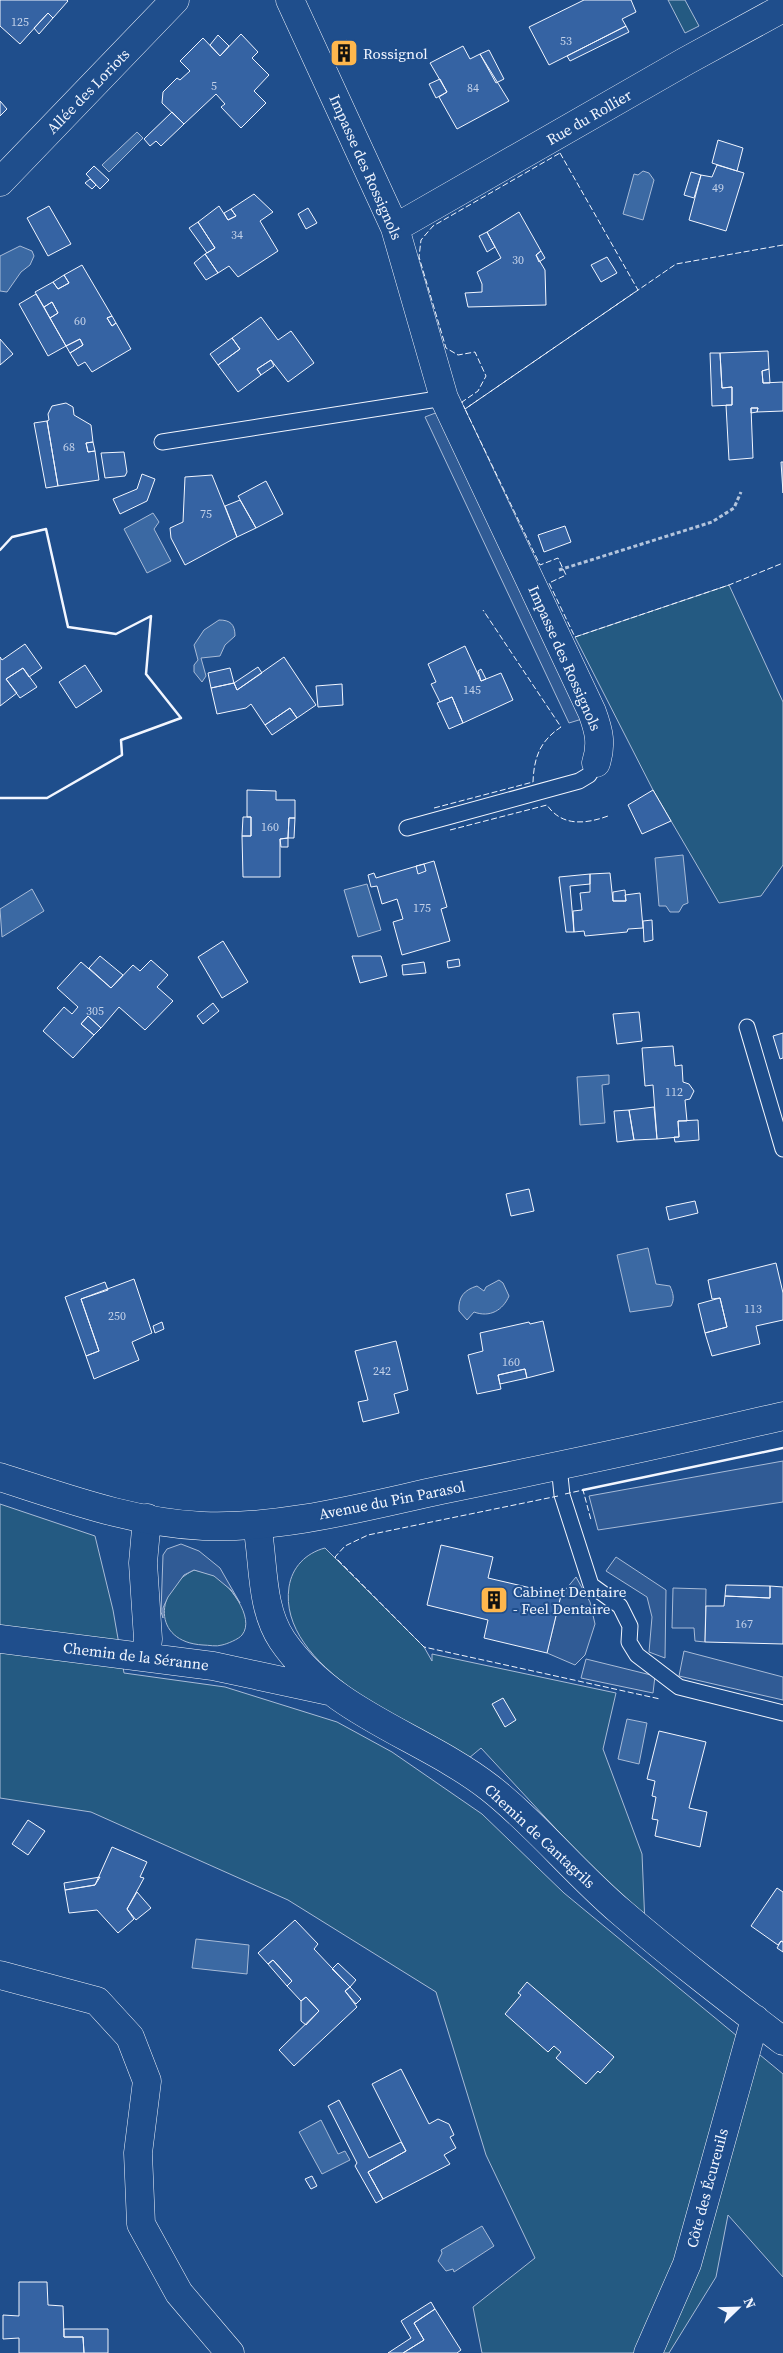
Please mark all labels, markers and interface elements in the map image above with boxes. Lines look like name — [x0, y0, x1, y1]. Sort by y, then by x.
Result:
house number: 125 — [11, 14, 29, 30]
house number: 53 — [560, 33, 572, 49]
building icon: Rossignol — [329, 38, 359, 68]
place label: Rossignol — [363, 43, 428, 64]
street label: Allée des Loriots — [42, 44, 134, 138]
house number: 5 — [211, 78, 217, 94]
house number: 84 — [467, 80, 479, 96]
street label: Rue du Rollier — [543, 84, 636, 150]
street label: Impasse des Rossignols — [325, 91, 407, 243]
house number: 49 — [712, 180, 724, 196]
house number: 34 — [231, 227, 243, 243]
house number: 30 — [512, 252, 524, 268]
house number: 60 — [74, 313, 86, 329]
house number: 68 — [63, 439, 75, 455]
house number: 75 — [200, 506, 212, 522]
street label: Impasse des Rossignols — [524, 582, 606, 734]
house number: 145 — [463, 682, 481, 698]
house number: 160 — [261, 819, 279, 835]
house number: 175 — [413, 900, 431, 916]
house number: 305 — [86, 1003, 104, 1019]
house number: 112 — [665, 1084, 683, 1100]
house number: 113 — [744, 1301, 762, 1317]
house number: 250 — [108, 1308, 126, 1324]
house number: 160 — [502, 1354, 520, 1370]
house number: 242 — [373, 1363, 391, 1379]
street label: Avenue du Pin Parasol — [317, 1475, 467, 1524]
place label: Cabinet Dentaire - Feel Dentaire — [513, 1581, 627, 1619]
building icon: Cabinet Dentaire - Feel Dentaire — [479, 1585, 509, 1615]
house number: 167 — [735, 1616, 753, 1632]
street label: Chemin de la Séranne — [62, 1637, 210, 1675]
street label: Chemin de Cantagrils — [480, 1779, 600, 1893]
street label: Côte des Écureuils — [681, 2126, 733, 2250]
north arrow — [713, 2283, 763, 2333]
text: N — [739, 2294, 761, 2312]

